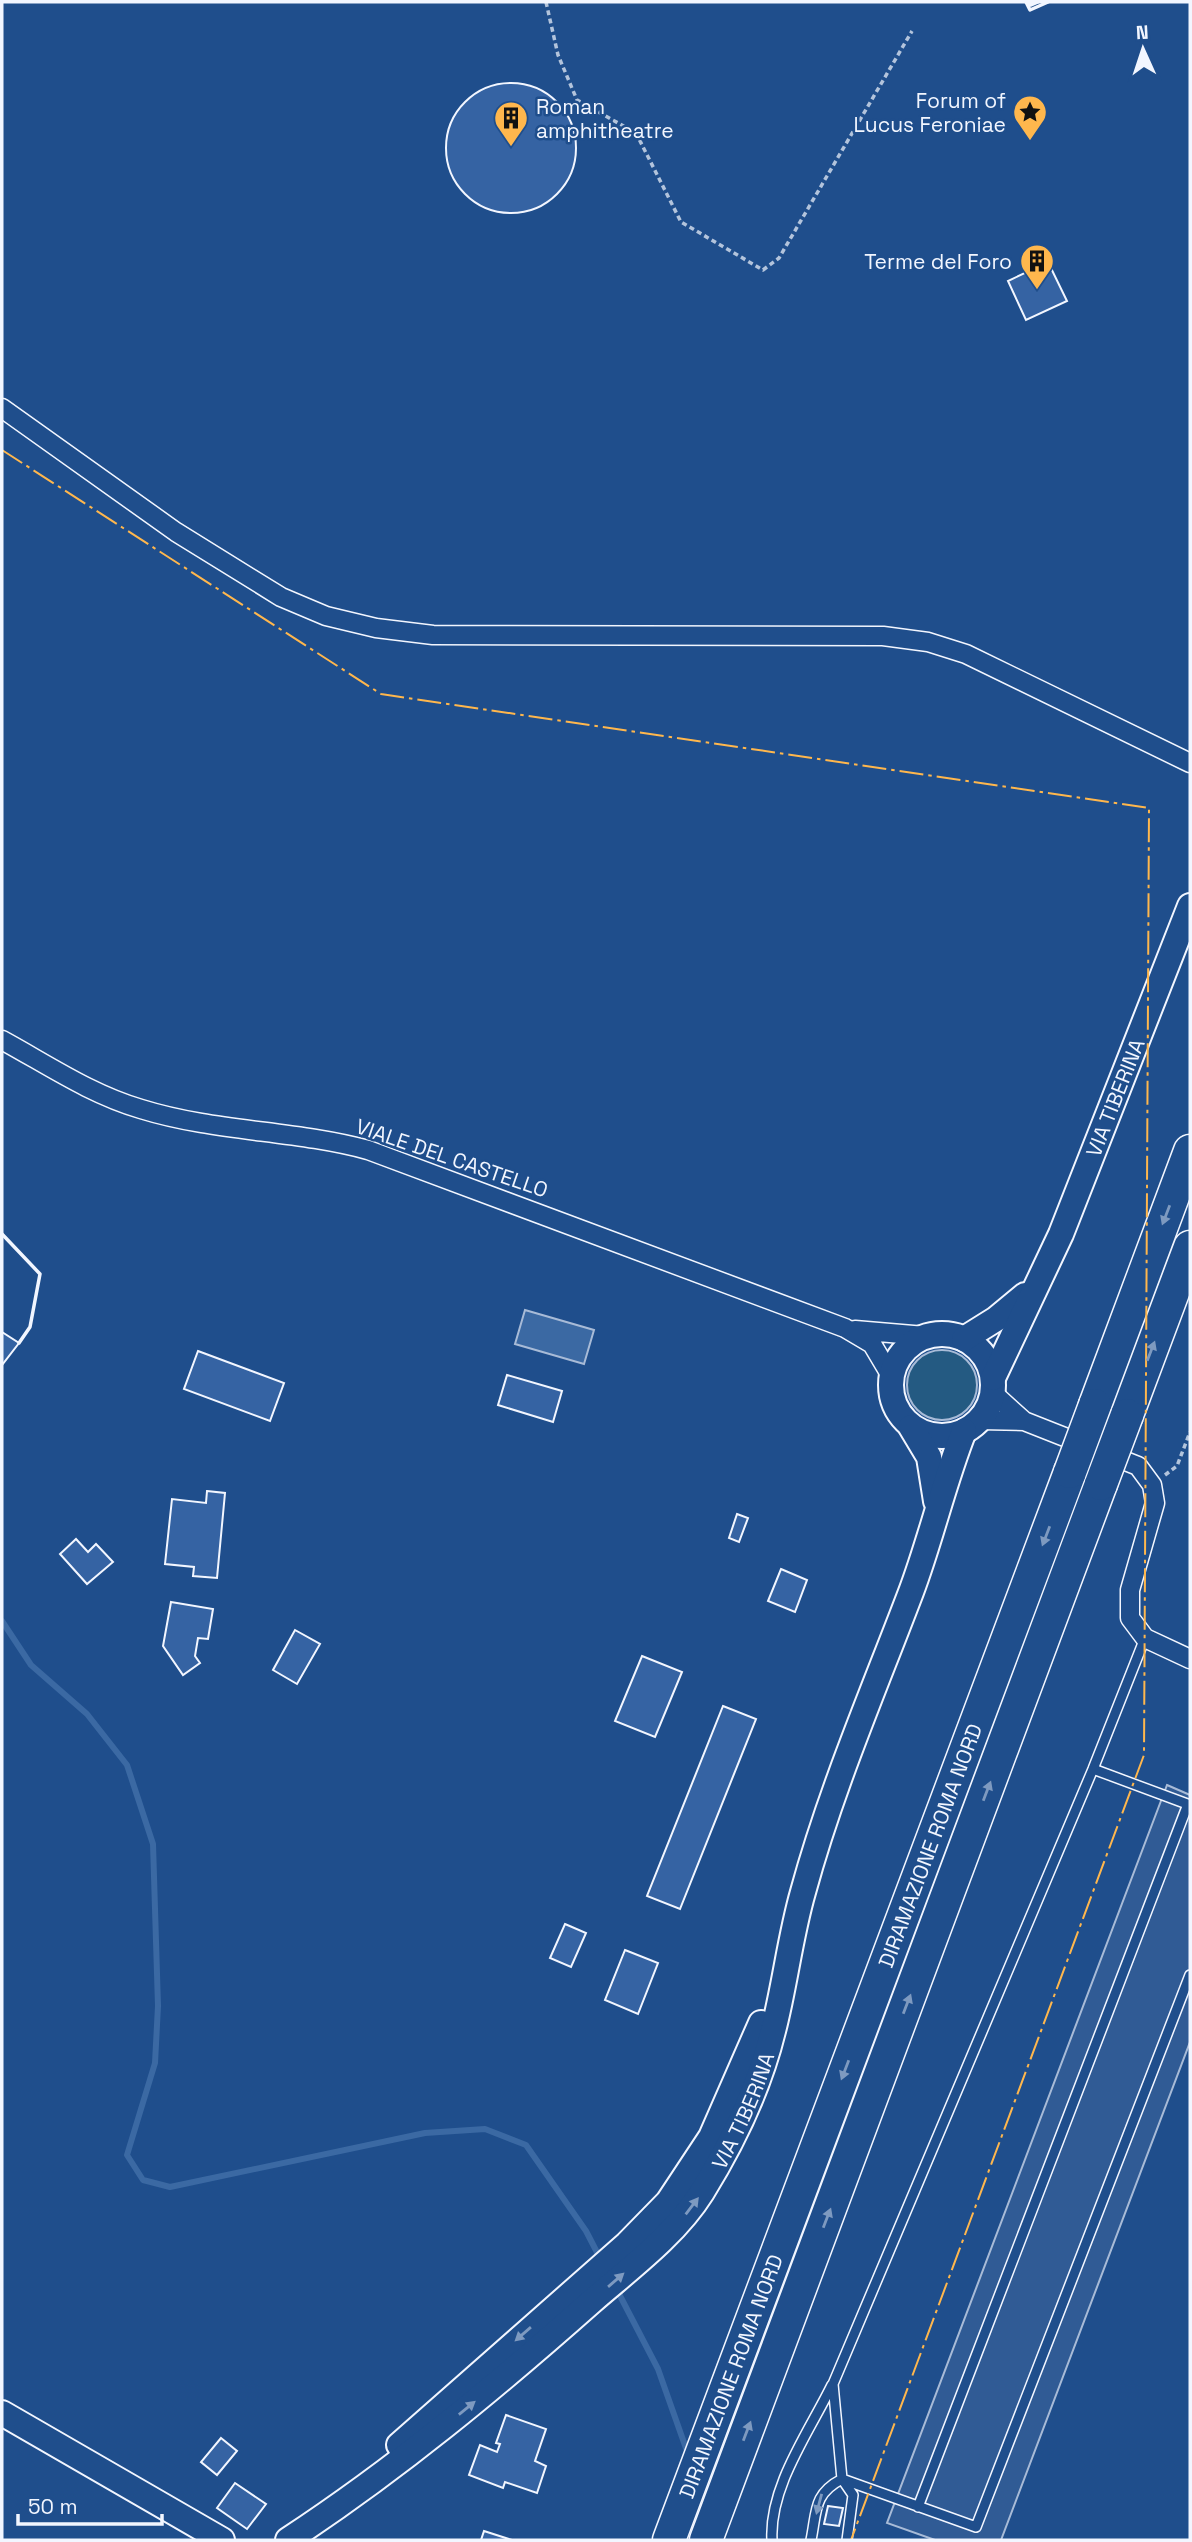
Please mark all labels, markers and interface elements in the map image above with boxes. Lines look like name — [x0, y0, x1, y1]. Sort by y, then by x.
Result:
north arrow — [1108, 14, 1178, 84]
text: N — [1135, 20, 1149, 45]
place label: Forum of Lucus Feroniae — [853, 87, 1006, 138]
place label: Roman amphitheatre — [536, 93, 674, 144]
place icon: Forum of Lucus Feroniae — [1011, 93, 1049, 142]
building icon: Roman amphitheatre — [492, 99, 530, 148]
building icon: Terme del Foro — [1018, 242, 1056, 291]
place label: Terme del Foro — [864, 248, 1012, 275]
street label: VIA TIBERINA — [1079, 1034, 1150, 1160]
street label: VIALE DEL CASTELLO — [352, 1112, 552, 1204]
one-way arrow — [1161, 1204, 1172, 1225]
one-way arrow — [1146, 1341, 1157, 1362]
one-way arrow — [1040, 1525, 1051, 1546]
street label: DIRAMAZIONE ROMA NORD — [872, 1720, 988, 1971]
one-way arrow — [981, 1781, 992, 1802]
one-way arrow — [901, 1994, 912, 2015]
street label: VIA TIBERINA — [705, 2049, 780, 2174]
one-way arrow — [840, 2059, 851, 2080]
one-way arrow — [684, 2198, 699, 2216]
one-way arrow — [822, 2207, 833, 2228]
street label: DIRAMAZIONE ROMA NORD — [672, 2250, 789, 2502]
one-way arrow — [607, 2272, 625, 2288]
one-way arrow — [514, 2326, 532, 2342]
one-way arrow — [457, 2401, 475, 2416]
one-way arrow — [742, 2420, 753, 2441]
scale bar — [18, 2482, 161, 2526]
text: 50 m — [28, 2493, 78, 2520]
one-way arrow — [813, 2494, 824, 2516]

